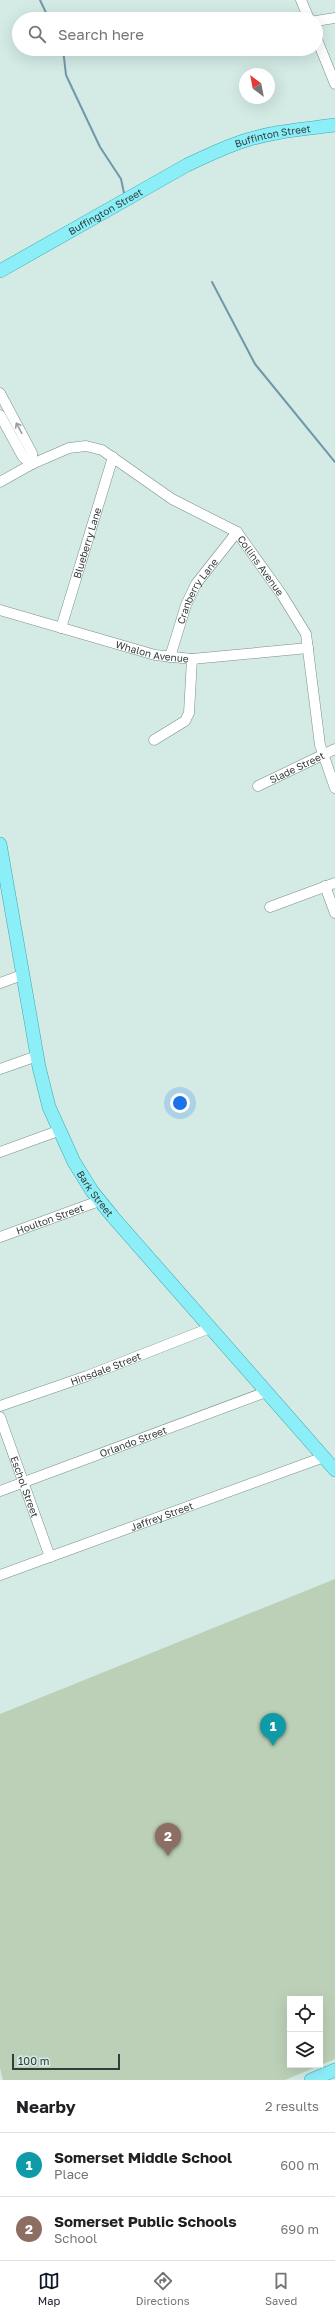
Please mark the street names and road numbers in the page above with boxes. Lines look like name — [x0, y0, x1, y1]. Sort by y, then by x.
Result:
street label: Buffinton Street — [233, 122, 311, 150]
street label: Buffington Street — [66, 186, 145, 237]
street label: Blueberry Lane — [70, 506, 103, 580]
street label: Collins Avenue — [235, 533, 287, 598]
street label: Cranberry Lane — [175, 556, 220, 625]
street label: Whalon Avenue — [114, 638, 190, 665]
street label: Slade Street — [267, 749, 326, 786]
street label: Bark Street — [75, 1168, 116, 1219]
street label: Houlton Street — [14, 1201, 85, 1237]
street label: Hinsdale Street — [69, 1350, 143, 1387]
street label: Orlando Street — [98, 1424, 168, 1459]
street label: Eschol Street — [8, 1454, 41, 1519]
street label: Jaffrey Street — [129, 1499, 195, 1533]

